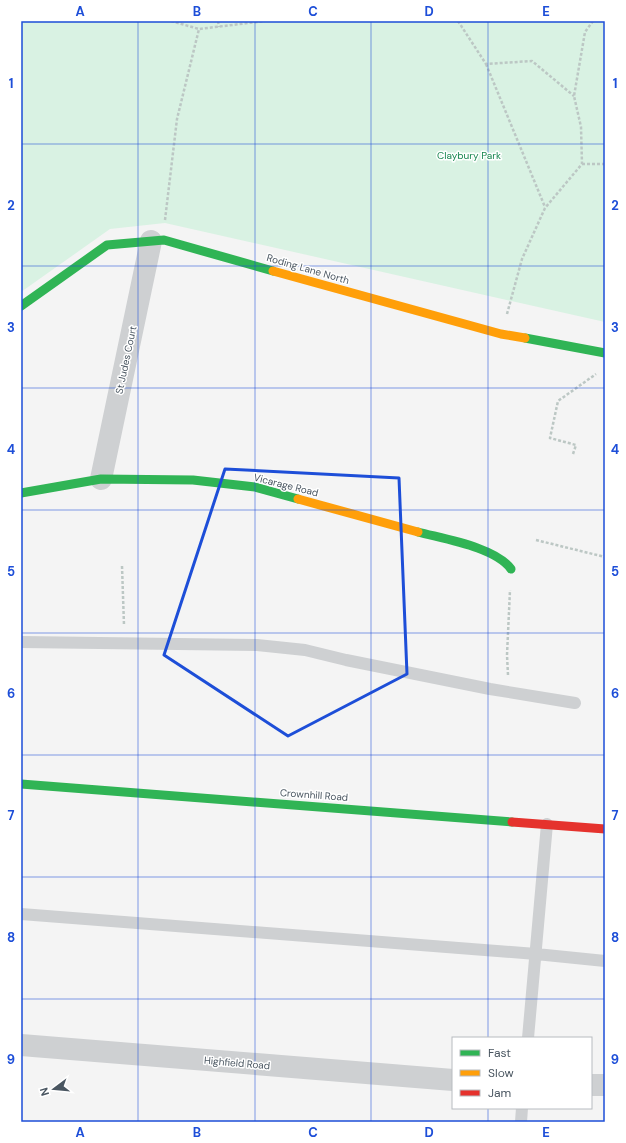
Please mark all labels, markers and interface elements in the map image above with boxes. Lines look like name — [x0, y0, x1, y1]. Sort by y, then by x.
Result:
text: A — [75, 3, 85, 20]
text: B — [193, 3, 201, 20]
text: C — [308, 3, 318, 20]
text: D — [424, 3, 434, 20]
text: E — [542, 3, 550, 20]
text: 1 — [9, 75, 13, 92]
text: 1 — [613, 75, 617, 92]
park label: Claybury Park — [437, 149, 501, 162]
text: 2 — [7, 197, 15, 214]
text: 2 — [611, 197, 619, 214]
street label: Roding Lane North — [265, 251, 351, 287]
text: 3 — [7, 319, 15, 336]
text: 3 — [611, 319, 619, 336]
street label: St Judes Court — [112, 325, 140, 395]
text: 4 — [7, 441, 15, 458]
text: 4 — [611, 441, 619, 458]
street label: Vicarage Road — [252, 471, 320, 499]
text: 5 — [7, 563, 15, 580]
text: 5 — [611, 563, 619, 580]
text: 6 — [7, 685, 15, 702]
text: 6 — [611, 685, 619, 702]
street label: Crownhill Road — [279, 786, 349, 804]
text: 7 — [8, 807, 15, 824]
text: 7 — [612, 807, 619, 824]
text: 8 — [7, 929, 15, 946]
text: 8 — [611, 929, 619, 946]
legend — [452, 1037, 592, 1109]
text: Fast — [488, 1045, 511, 1061]
text: 9 — [7, 1051, 15, 1068]
text: 9 — [611, 1051, 619, 1068]
street label: Highfield Road — [203, 1054, 271, 1072]
text: Slow — [488, 1065, 514, 1081]
north arrow — [34, 1069, 74, 1109]
text: Jam — [488, 1085, 511, 1101]
text: N — [37, 1086, 52, 1098]
text: A — [75, 1124, 85, 1141]
text: B — [193, 1124, 201, 1141]
text: C — [308, 1124, 318, 1141]
text: D — [424, 1124, 434, 1141]
text: E — [542, 1124, 550, 1141]

